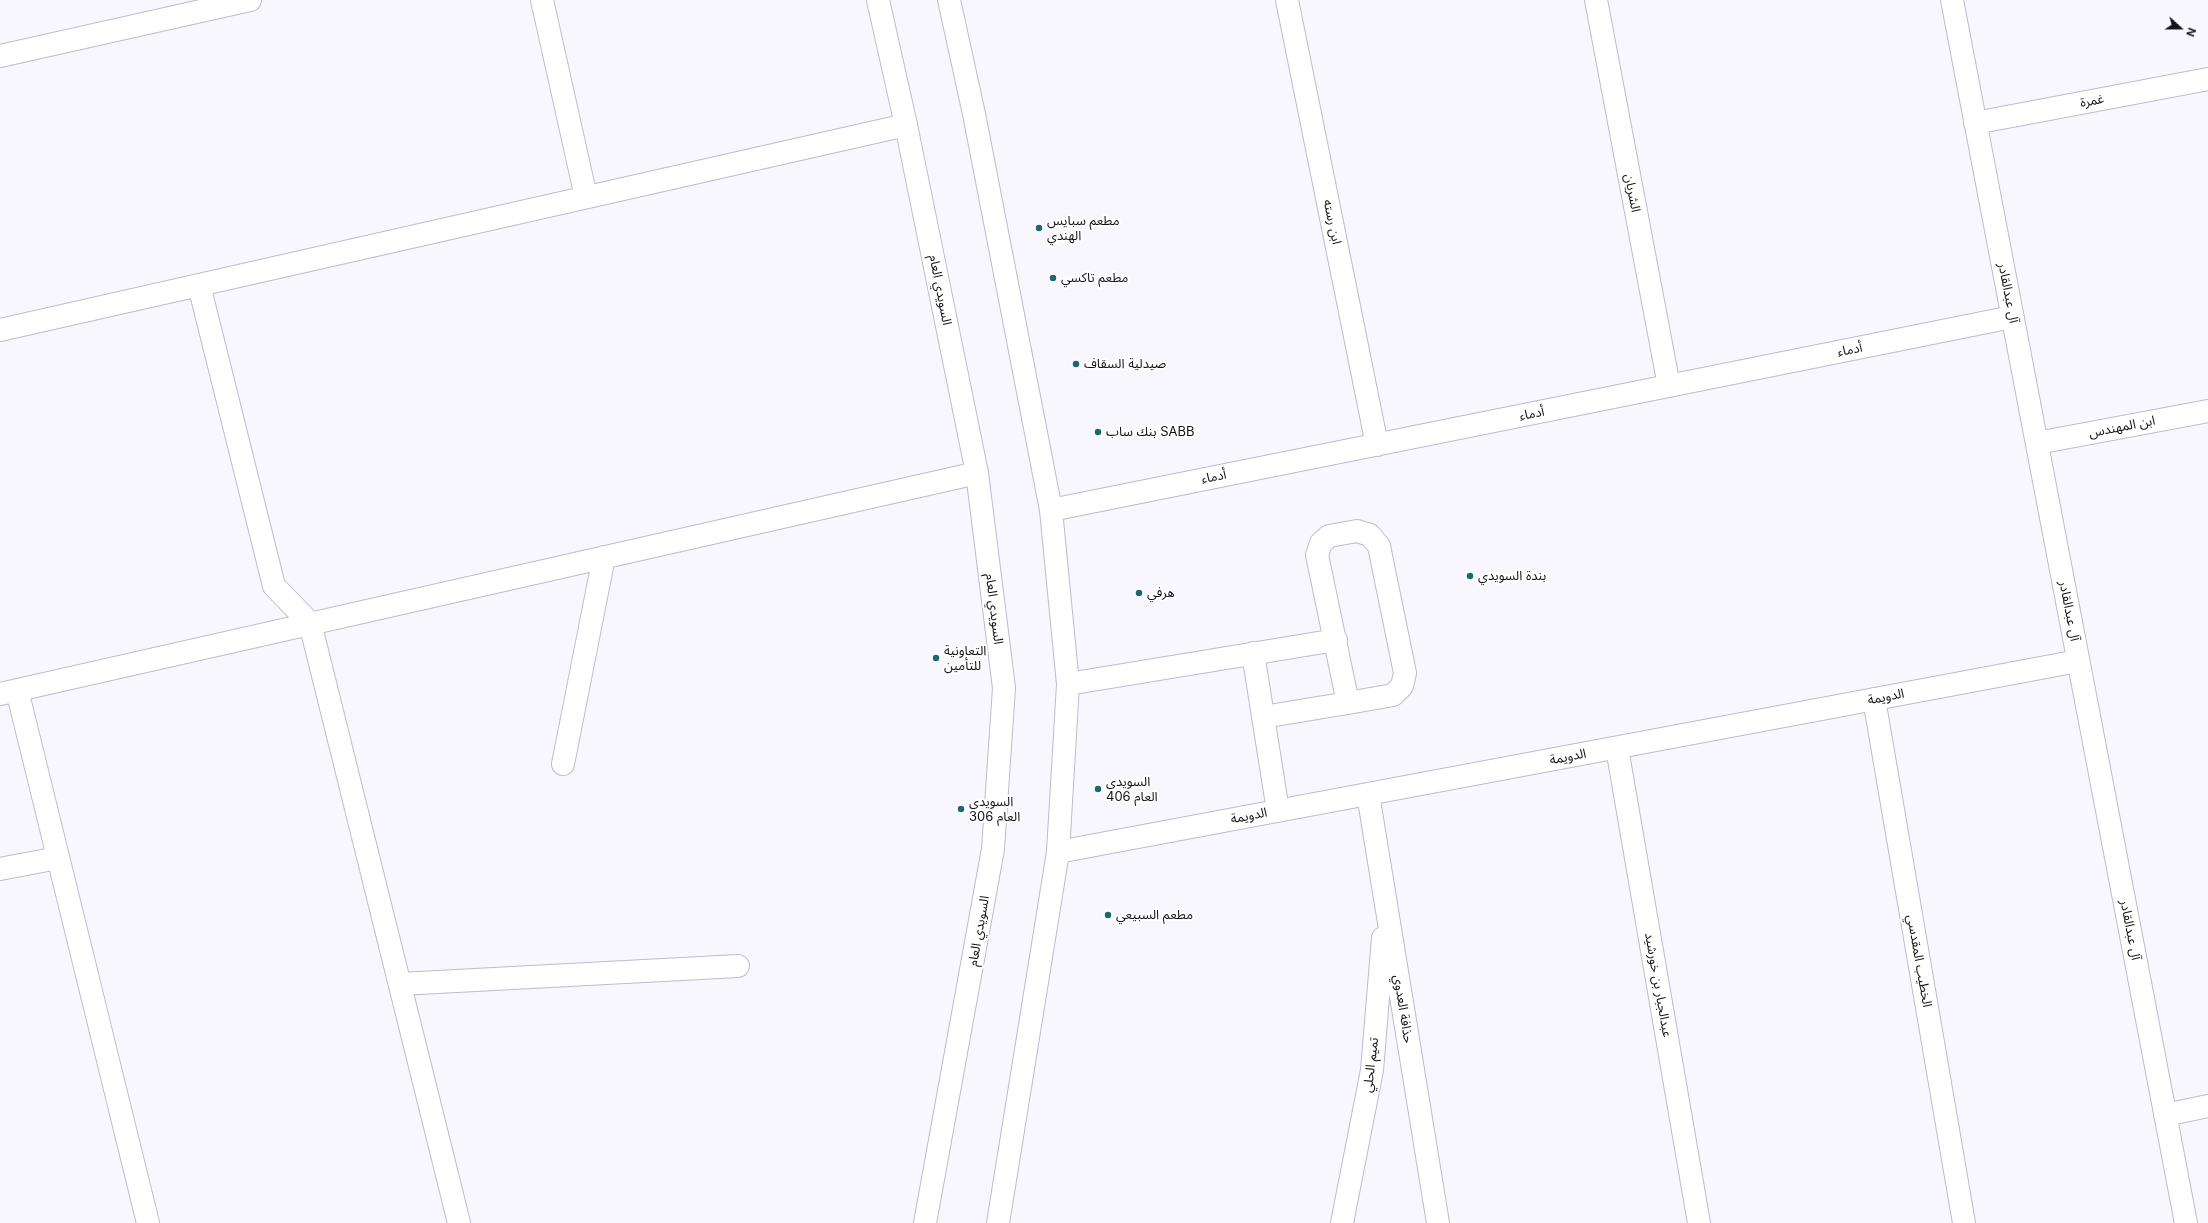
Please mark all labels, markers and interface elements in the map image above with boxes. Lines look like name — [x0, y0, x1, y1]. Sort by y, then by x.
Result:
north arrow — [2160, 8, 2200, 48]
text: N — [2183, 26, 2199, 39]
street label: غمرة — [2079, 91, 2105, 111]
street label: الشريان — [1621, 172, 1643, 214]
street label: ابن رسته — [1320, 198, 1344, 246]
place label: مطعم سبايس الهندي — [1047, 213, 1120, 244]
marker: مطعم سبايس الهندي — [1034, 223, 1044, 233]
street label: السويدي العام — [926, 254, 954, 326]
street label: آل عبدالقادر — [1994, 261, 2022, 325]
place label: مطعم تاكسي — [1061, 270, 1128, 286]
marker: مطعم تاكسي — [1048, 273, 1058, 283]
street label: أدماء — [1836, 340, 1864, 360]
place label: صيدلية السقاف — [1084, 356, 1166, 372]
marker: صيدلية السقاف — [1071, 359, 1081, 369]
street label: أدماء — [1518, 404, 1546, 424]
street label: ابن المهندس — [2087, 413, 2157, 441]
place label: بنك ساب SABB — [1106, 424, 1194, 440]
marker: بنك ساب SABB — [1093, 427, 1103, 437]
street label: أدماء — [1200, 467, 1228, 487]
place label: بندة السويدي — [1478, 568, 1546, 584]
marker: بندة السويدي — [1465, 571, 1475, 581]
street label: السويدي العام — [982, 573, 1006, 645]
street label: آل عبدالقادر — [2055, 579, 2083, 643]
place label: هرفي — [1147, 585, 1175, 601]
marker: هرفي — [1134, 588, 1144, 598]
place label: التعاونية للتأمين — [944, 643, 986, 674]
marker: التعاونية للتأمين — [931, 653, 941, 663]
street label: الدويمة — [1866, 686, 1906, 708]
street label: الدويمة — [1548, 746, 1588, 768]
place label: السويدي العام 406 — [1106, 774, 1158, 805]
marker: السويدي العام 406 — [1093, 784, 1103, 794]
place label: السويدي العام 306 — [969, 794, 1020, 825]
marker: السويدي العام 306 — [956, 804, 966, 814]
street label: الدويمة — [1229, 805, 1269, 827]
street label: السويدي العام — [965, 895, 993, 967]
street label: آل عبدالقادر — [2116, 898, 2144, 962]
place label: مطعم السبيعي — [1116, 907, 1193, 923]
marker: مطعم السبيعي — [1103, 910, 1113, 920]
street label: الخطيب المقدسي — [1903, 913, 1935, 1009]
street label: عبدالجبار بن خورشيد — [1641, 931, 1675, 1039]
street label: حذافة العدوي — [1390, 974, 1416, 1044]
street label: تميم الحلي — [1360, 1037, 1382, 1093]

